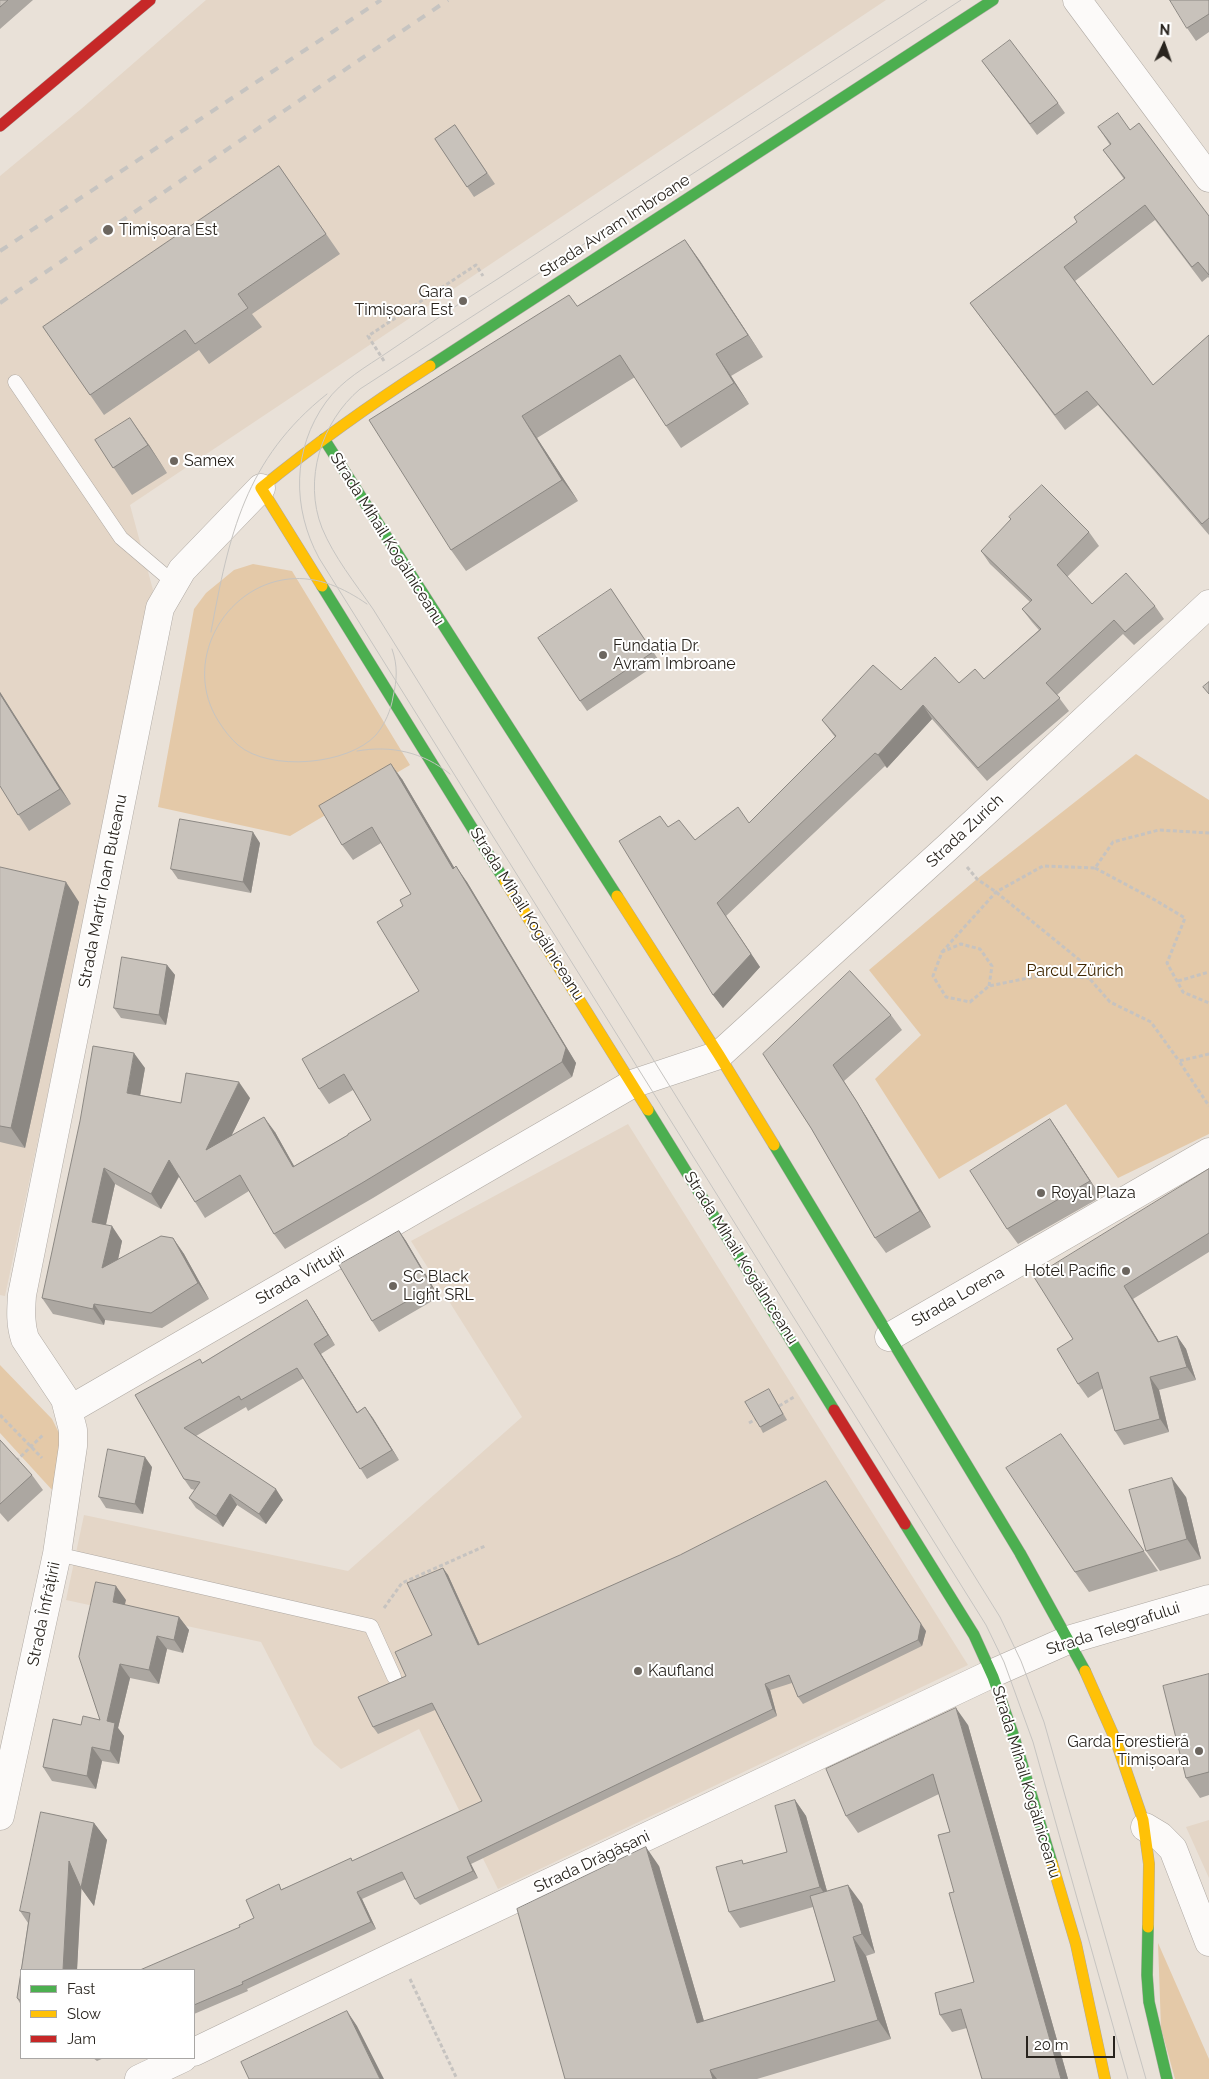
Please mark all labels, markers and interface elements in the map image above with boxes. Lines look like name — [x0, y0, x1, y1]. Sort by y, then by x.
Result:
north arrow — [1139, 20, 1189, 70]
text: N — [1159, 22, 1171, 38]
street label: Strada Avram Imbroane — [536, 170, 694, 282]
place label: Timișoara Est — [119, 220, 218, 240]
marker: Timișoara Est — [101, 223, 115, 237]
place label: Gara Timișoara Est — [354, 282, 453, 320]
marker: Gara Timișoara Est — [457, 295, 469, 307]
street label: Strada Mihail Kogălniceanu — [326, 449, 448, 629]
place label: Samex — [184, 451, 234, 471]
marker: Samex — [168, 455, 180, 467]
place label: Fundația Dr. Avram Imbroane — [613, 636, 736, 674]
marker: Fundația Dr. Avram Imbroane — [597, 649, 609, 661]
street label: Strada Zurich — [922, 790, 1008, 872]
street label: Strada Martir Ioan Buteanu — [75, 793, 131, 989]
street label: Strada Mihail Kogălniceanu — [466, 824, 588, 1004]
park label: Parcul Zürich — [1026, 961, 1124, 981]
street label: Strada Mihail Kogălniceanu — [680, 1168, 802, 1348]
place label: Royal Plaza — [1051, 1183, 1136, 1203]
marker: Royal Plaza — [1035, 1187, 1047, 1199]
street label: Strada Virtuții — [252, 1243, 348, 1309]
place label: Hotel Pacific — [1024, 1261, 1116, 1281]
street label: Strada Lorena — [908, 1263, 1008, 1331]
marker: Hotel Pacific — [1120, 1265, 1132, 1277]
place label: SC Black Light SRL — [403, 1267, 474, 1305]
marker: SC Black Light SRL — [387, 1280, 399, 1292]
street label: Strada Înfrățirii — [24, 1560, 64, 1668]
street label: Strada Telegrafului — [1044, 1598, 1182, 1660]
place label: Kaufland — [648, 1661, 714, 1681]
marker: Kaufland — [632, 1665, 644, 1677]
street label: Strada Mihail Kogălniceanu — [988, 1683, 1064, 1881]
place label: Garda Forestieră Timișoara — [1067, 1732, 1189, 1770]
marker: Garda Forestieră Timișoara — [1193, 1745, 1205, 1757]
street label: Strada Drăgășani — [531, 1827, 653, 1897]
legend — [20, 1969, 195, 2059]
text: Fast — [67, 1980, 95, 1998]
text: Slow — [67, 2005, 101, 2023]
scale bar — [1029, 2026, 1118, 2058]
text: Jam — [67, 2030, 96, 2048]
text: 20 m — [1034, 2036, 1069, 2054]

